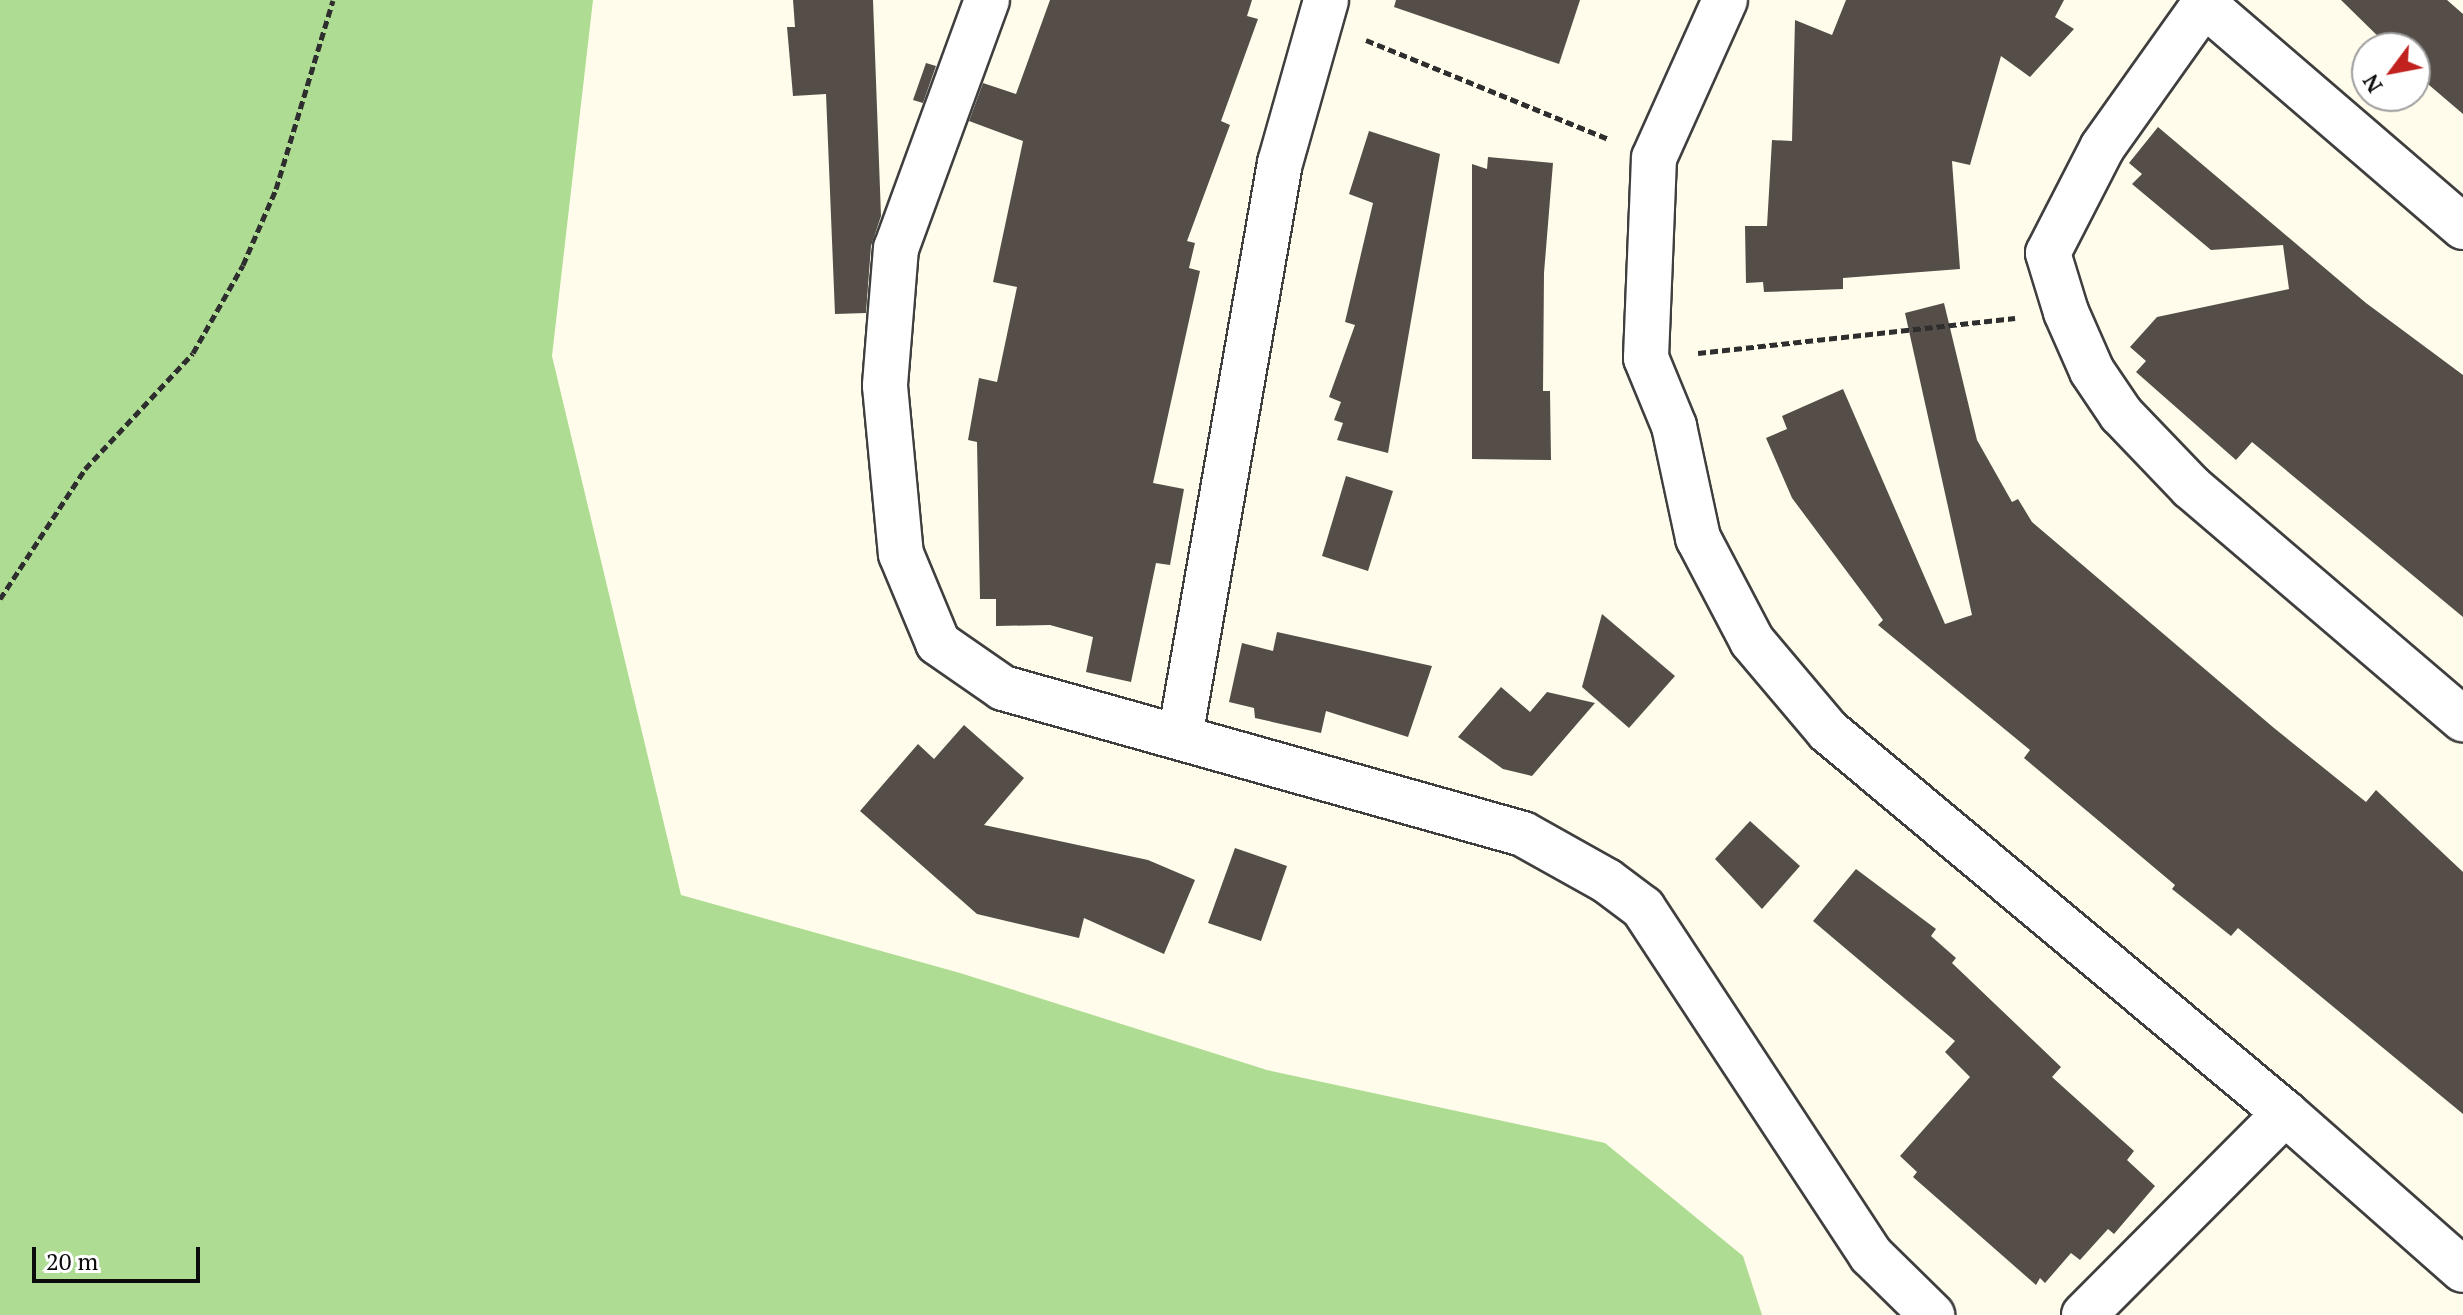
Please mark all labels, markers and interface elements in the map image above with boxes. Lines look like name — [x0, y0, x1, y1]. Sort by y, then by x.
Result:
north arrow — [2351, 32, 2431, 112]
text: N — [2355, 69, 2389, 99]
scale bar — [36, 1231, 204, 1281]
text: 20 m — [46, 1245, 98, 1277]

